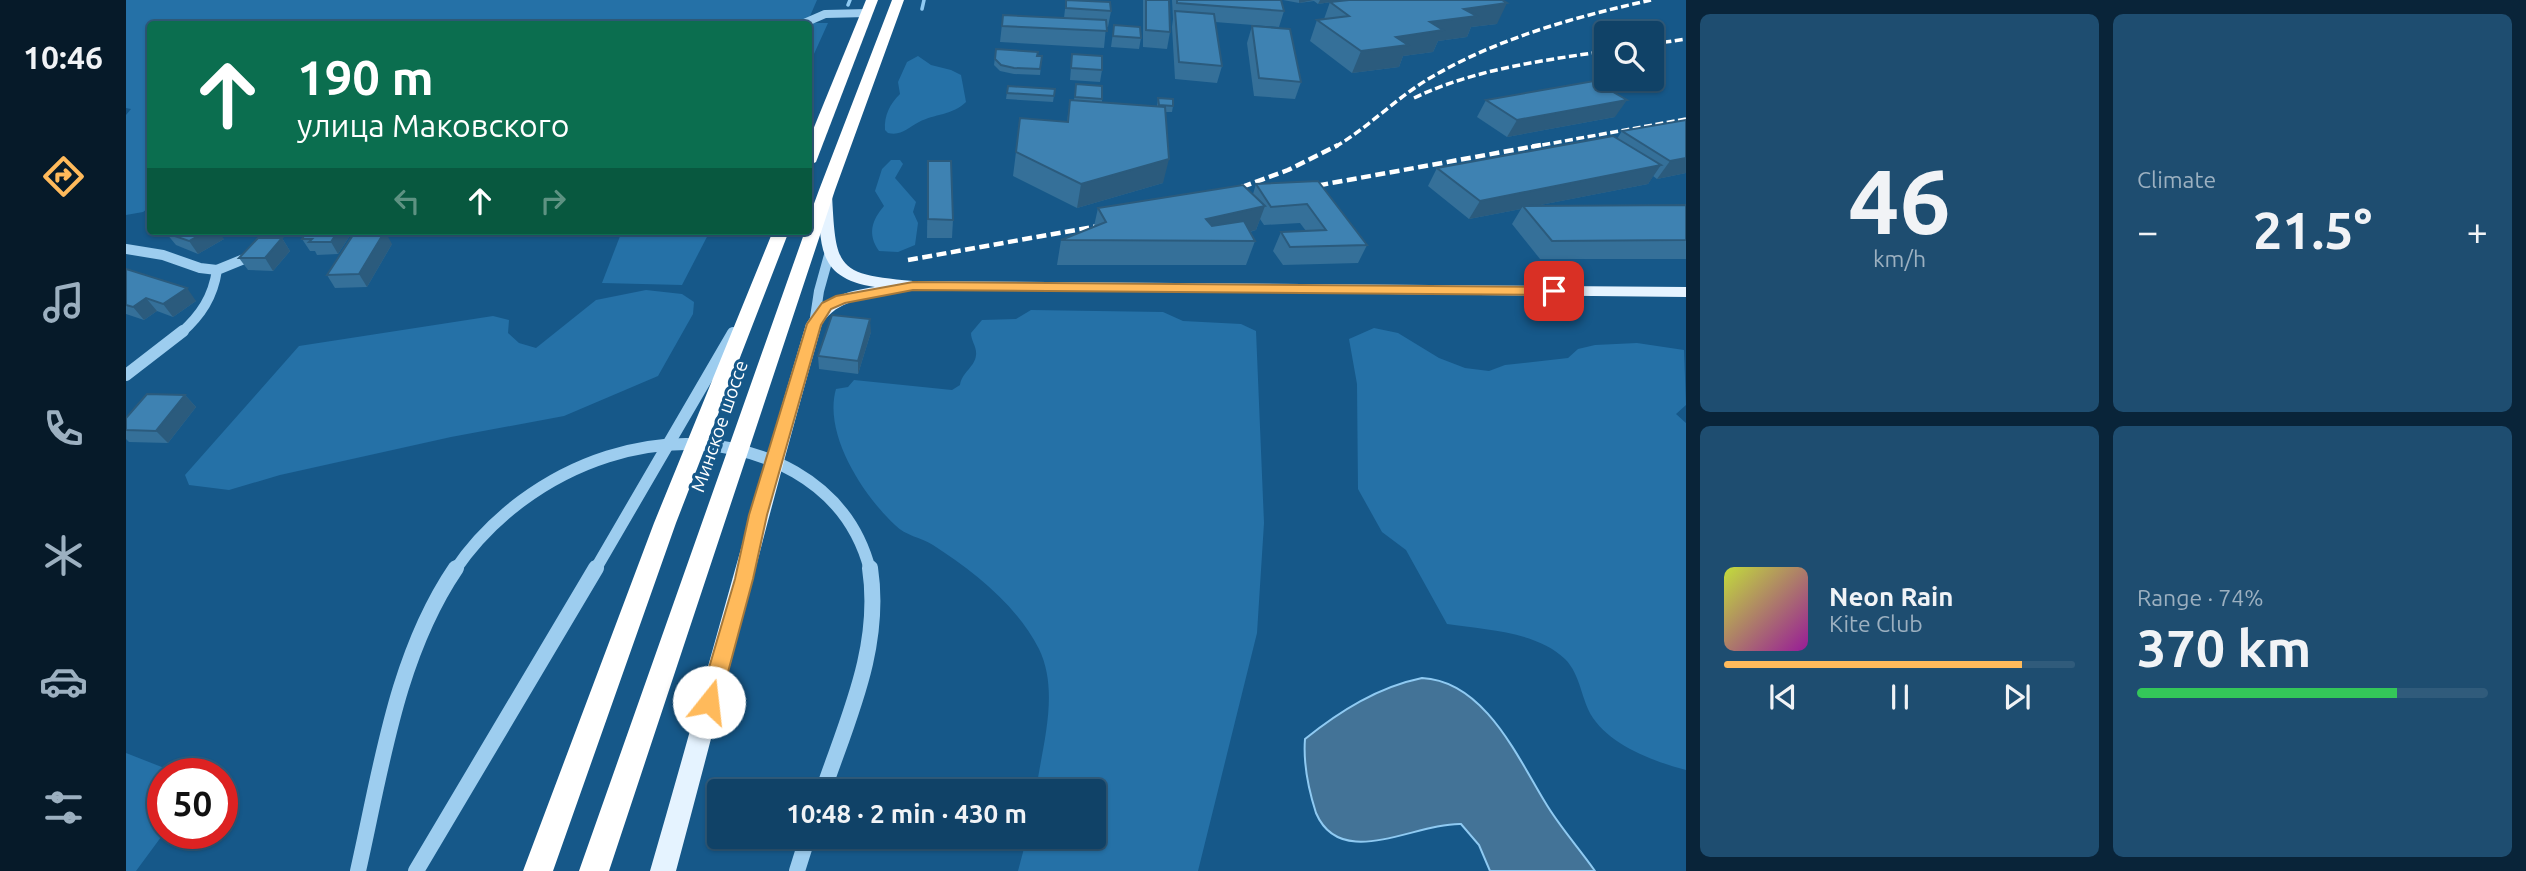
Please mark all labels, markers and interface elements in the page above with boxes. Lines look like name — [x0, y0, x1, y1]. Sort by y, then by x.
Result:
map controls — [1594, 21, 1664, 91]
button: search — [1594, 21, 1664, 91]
text: 10:46 — [23, 39, 103, 75]
icon: ahead — [182, 49, 273, 140]
text: 190 m — [297, 49, 434, 104]
text: улица Маковского — [297, 107, 569, 143]
text: 46 — [1848, 149, 1951, 251]
icon: directions — [39, 152, 88, 201]
text: Climate — [2137, 167, 2216, 192]
icon: left — [388, 182, 426, 220]
icon: ahead — [461, 182, 499, 220]
icon: right — [534, 182, 572, 220]
text: 21.5° — [2253, 201, 2372, 259]
text: − — [2137, 210, 2158, 252]
text: + — [2467, 210, 2488, 252]
text: km/h — [1873, 246, 1926, 271]
pin — [1524, 261, 1584, 321]
icon: arrive — [1535, 272, 1573, 310]
icon: music — [39, 278, 88, 327]
street label: Минское шоссе — [686, 357, 752, 495]
icon: phone — [39, 404, 88, 453]
icon: climate — [39, 531, 88, 580]
text: Neon Rain — [1829, 582, 1954, 611]
text: Range · 74% — [2137, 585, 2264, 610]
text: Kite Club — [1829, 611, 1923, 636]
text: 370 km — [2137, 619, 2311, 677]
icon: car — [39, 657, 88, 706]
position arrow — [672, 665, 746, 739]
icon: previous — [1764, 678, 1802, 716]
icon: pause — [1881, 678, 1919, 716]
icon: next — [1998, 678, 2036, 716]
speed limit sign: 50 — [147, 758, 238, 849]
icon: filters — [39, 783, 88, 832]
text: 10:48 · 2 min · 430 m — [786, 799, 1027, 828]

